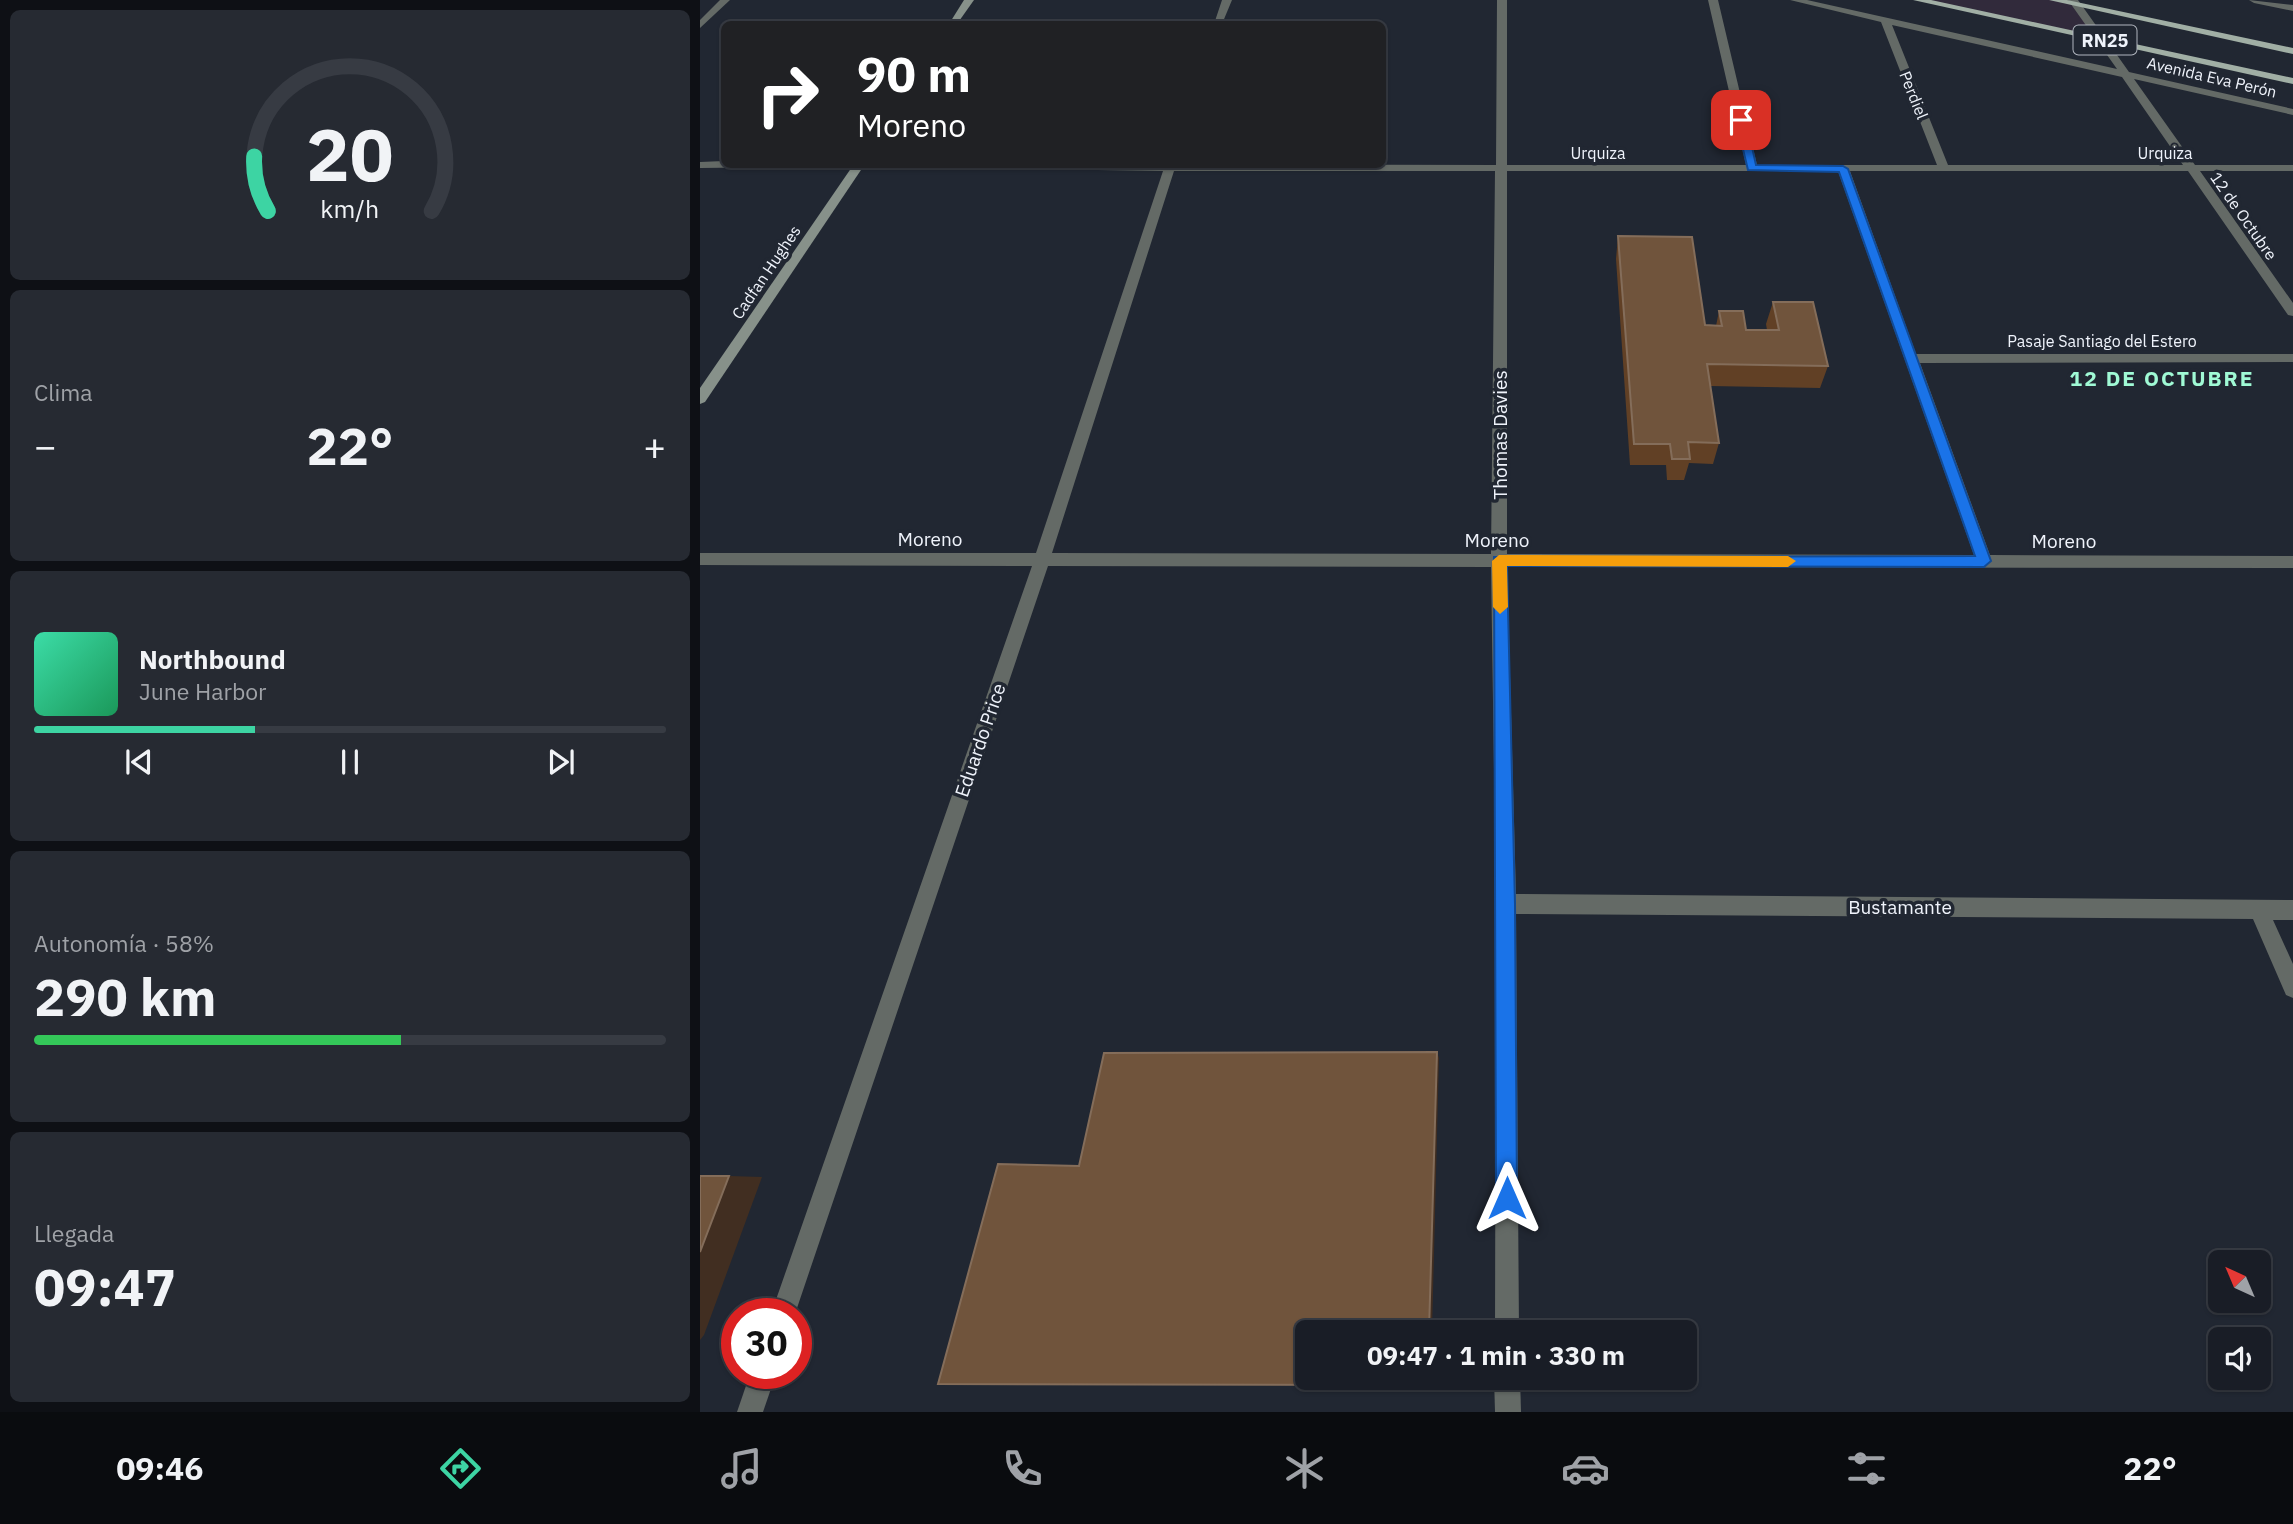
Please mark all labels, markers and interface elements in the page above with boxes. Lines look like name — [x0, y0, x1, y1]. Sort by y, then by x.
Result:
road number: RN25 — [2074, 26, 2136, 55]
text: 90 m — [857, 42, 971, 105]
icon: right — [742, 49, 833, 140]
street label: Avenida Eva Perón — [2145, 52, 2279, 102]
street label: Perdiel — [1895, 68, 1933, 122]
pin — [1711, 90, 1771, 150]
icon: arrive — [1722, 101, 1760, 139]
text: Moreno — [857, 104, 966, 146]
text: 20 — [306, 107, 394, 202]
street label: Urquiza — [1571, 143, 1626, 163]
street label: Urquiza — [2138, 143, 2193, 163]
street label: 12 de Octubre — [2206, 168, 2282, 264]
text: km/h — [321, 192, 379, 225]
street label: Cadfan Hughes — [727, 221, 805, 323]
street label: Pasaje Santiago del Estero — [2007, 331, 2197, 351]
district label: 12 DE OCTUBRE — [2070, 364, 2254, 392]
street label: Thomas Davies — [1488, 370, 1512, 500]
text: Clima — [34, 377, 93, 407]
text: 22° — [307, 412, 393, 479]
text: − — [34, 421, 57, 470]
text: + — [643, 421, 666, 470]
street label: Moreno — [898, 527, 962, 551]
street label: Moreno — [1465, 528, 1529, 552]
street label: Moreno — [2032, 529, 2096, 553]
text: Northbound — [139, 642, 286, 676]
text: June Harbor — [139, 676, 267, 706]
street label: Eduardo Price — [949, 680, 1011, 800]
icon: previous — [120, 743, 158, 781]
icon: pause — [331, 743, 369, 781]
icon: next — [542, 743, 580, 781]
street label: Bustamante — [1848, 895, 1952, 919]
text: Autonomía · 58% — [34, 928, 214, 958]
text: 290 km — [34, 963, 216, 1030]
position arrow — [1470, 1161, 1544, 1235]
text: Llegada — [34, 1218, 114, 1248]
north arrow — [2208, 1250, 2272, 1312]
map controls — [2208, 1250, 2271, 1390]
text: 09:47 — [34, 1253, 176, 1320]
speed limit sign: 30 — [721, 1298, 812, 1389]
button: sound — [2208, 1327, 2271, 1390]
text: 09:47 · 1 min · 330 m — [1367, 1338, 1625, 1372]
icon: directions — [436, 1444, 485, 1493]
icon: music — [717, 1444, 766, 1493]
icon: phone — [998, 1444, 1047, 1493]
icon: climate — [1280, 1444, 1329, 1493]
icon: car — [1561, 1444, 1610, 1493]
icon: filters — [1842, 1444, 1891, 1493]
text: 09:46 — [116, 1447, 204, 1489]
text: 22° — [2123, 1447, 2177, 1489]

